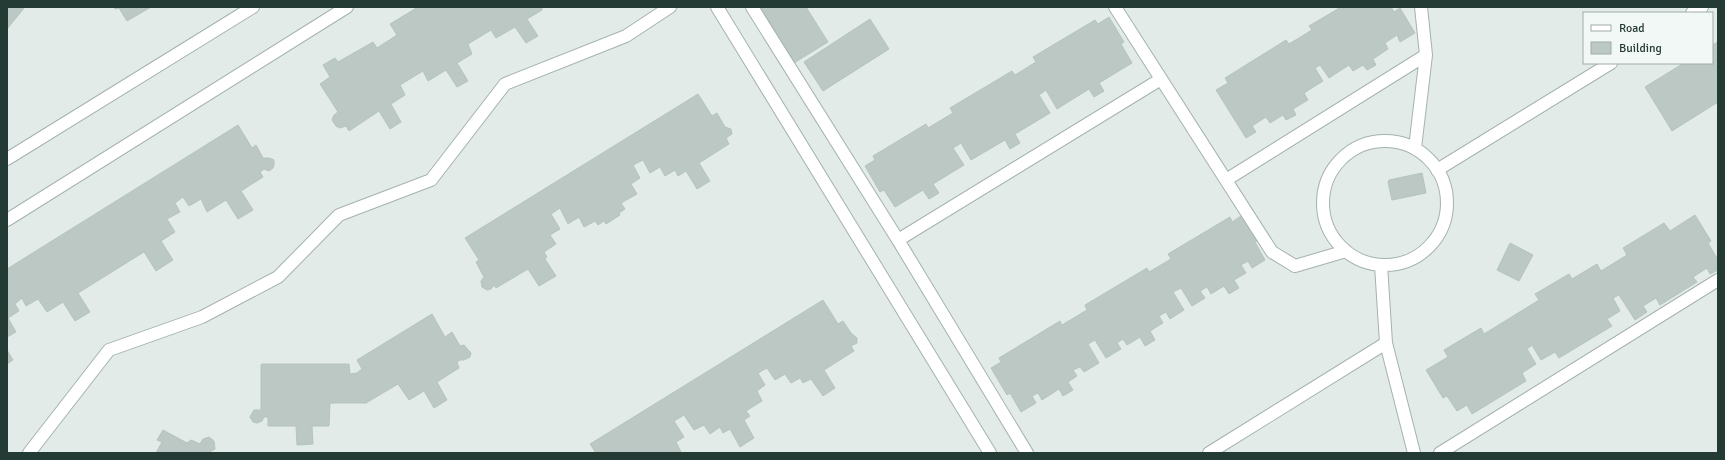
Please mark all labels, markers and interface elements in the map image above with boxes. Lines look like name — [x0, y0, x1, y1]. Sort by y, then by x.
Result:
legend — [1583, 12, 1713, 64]
text: Road — [1619, 21, 1645, 36]
text: Building — [1619, 41, 1662, 56]

